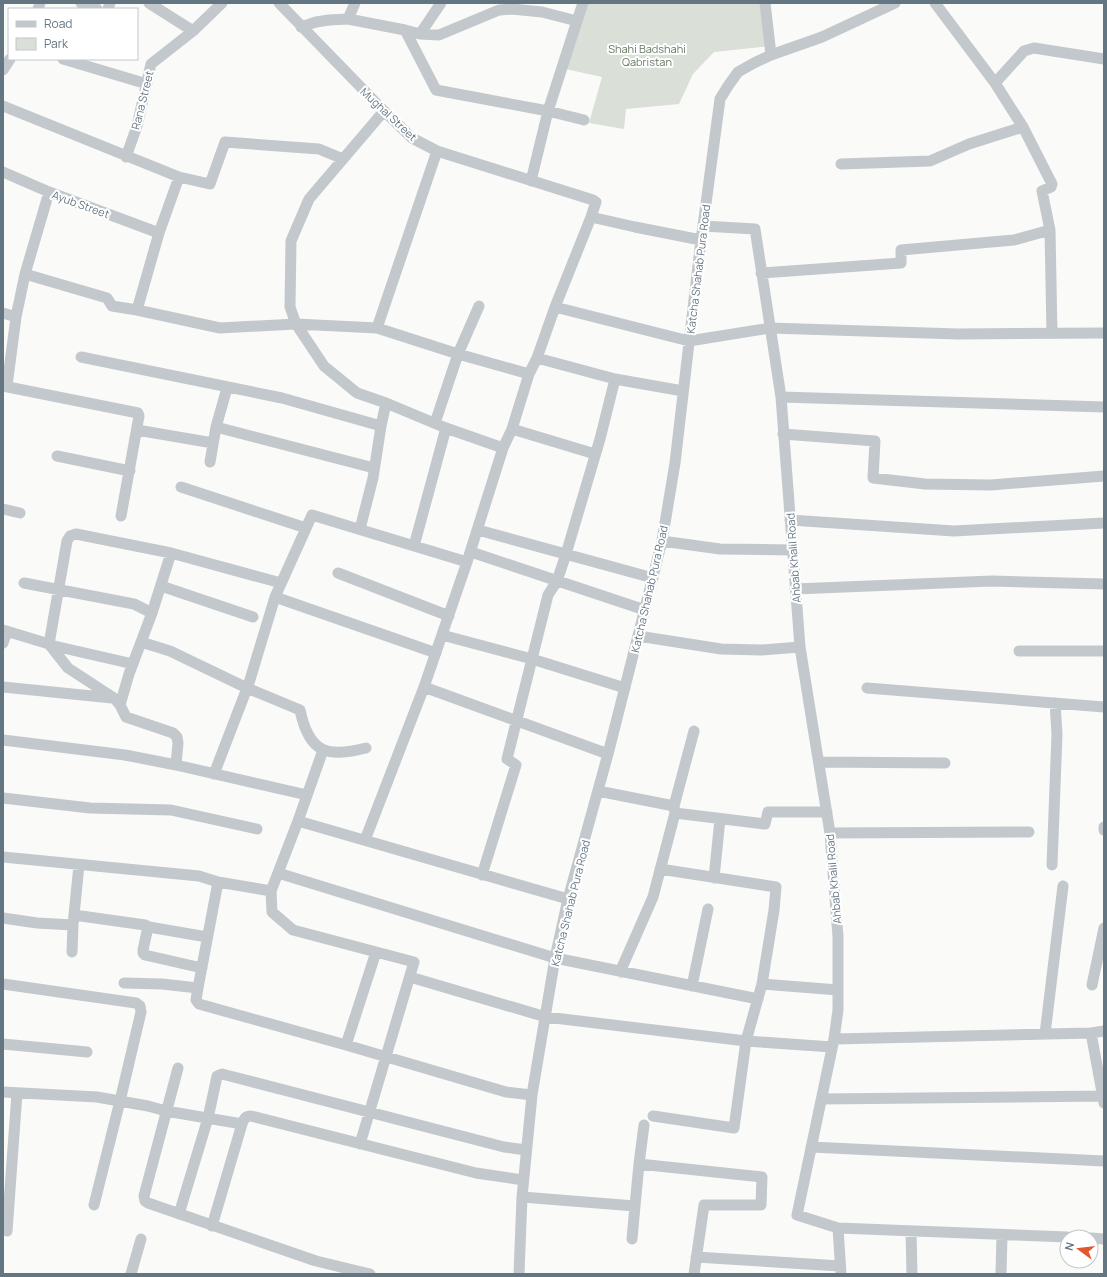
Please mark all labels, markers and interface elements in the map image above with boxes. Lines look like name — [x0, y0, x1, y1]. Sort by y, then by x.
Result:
legend — [8, 8, 138, 60]
text: Road — [44, 15, 72, 32]
text: Park — [44, 35, 69, 52]
park label: Shahi Badshahi Qabristan — [608, 41, 686, 69]
street label: Rana Street — [127, 69, 157, 131]
street label: Mughal Street — [358, 84, 420, 144]
street label: Ayub Street — [50, 187, 112, 221]
street label: Katcha Shahab Pura Road — [683, 204, 713, 334]
street label: Ahbab Khalil Road — [782, 513, 804, 603]
street label: Katcha Shahab Pura Road — [627, 524, 671, 654]
street label: Ahbab Khalil Road — [822, 834, 844, 924]
street label: Katcha Shahab Pura Road — [547, 838, 593, 968]
north arrow — [1059, 1229, 1099, 1269]
text: N — [1061, 1240, 1077, 1252]

